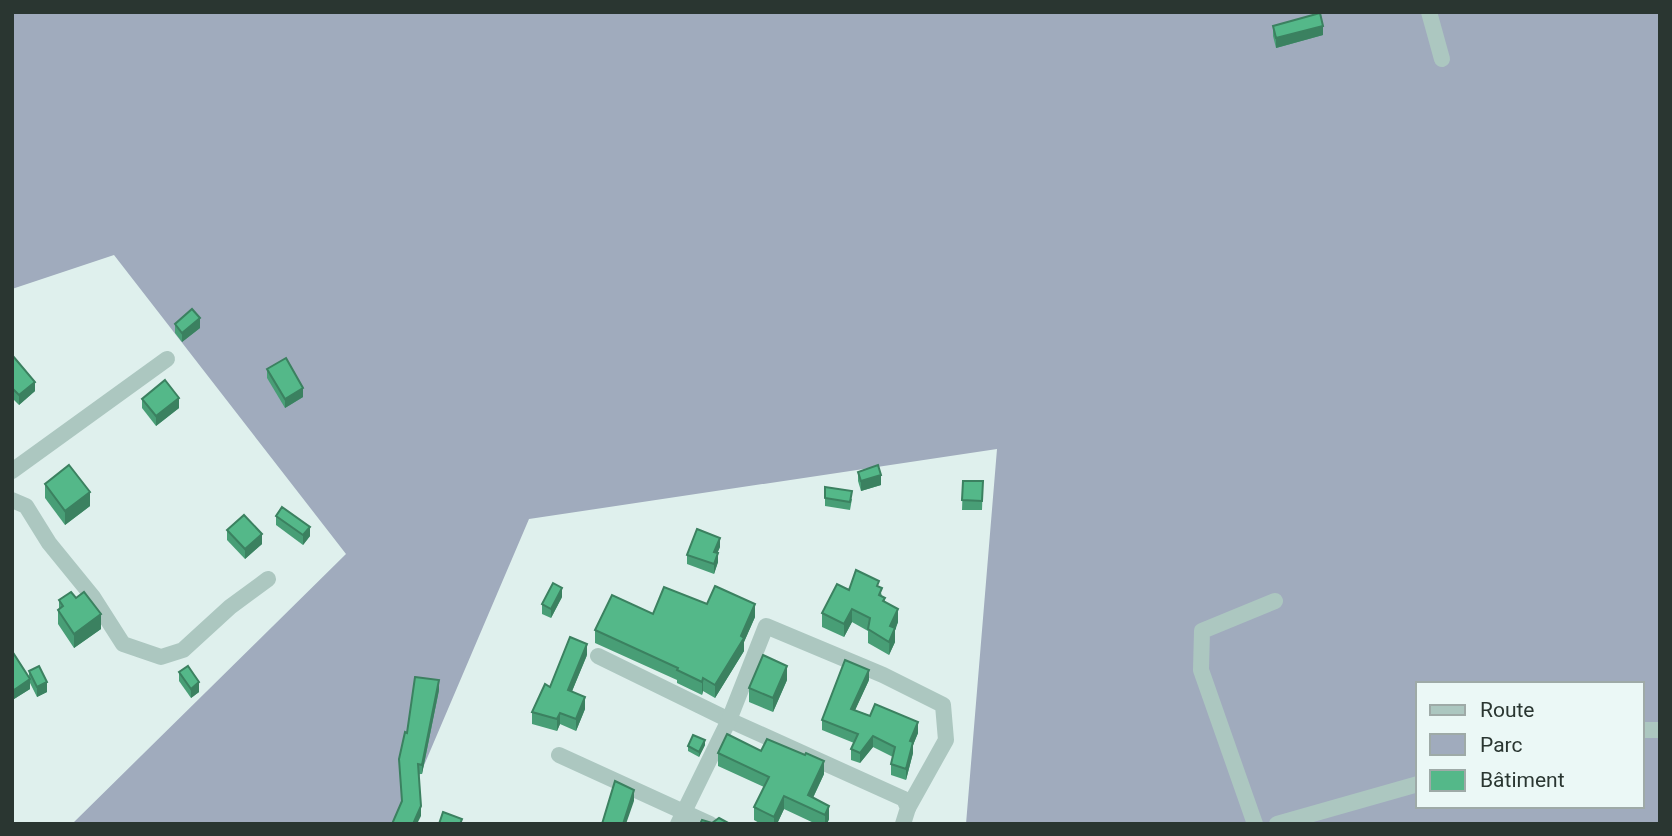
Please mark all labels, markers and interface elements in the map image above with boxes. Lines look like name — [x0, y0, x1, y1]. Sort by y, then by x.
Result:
legend — [1416, 682, 1644, 808]
text: Route — [1480, 698, 1535, 722]
text: Parc — [1480, 733, 1522, 757]
text: Bâtiment — [1480, 768, 1565, 792]

